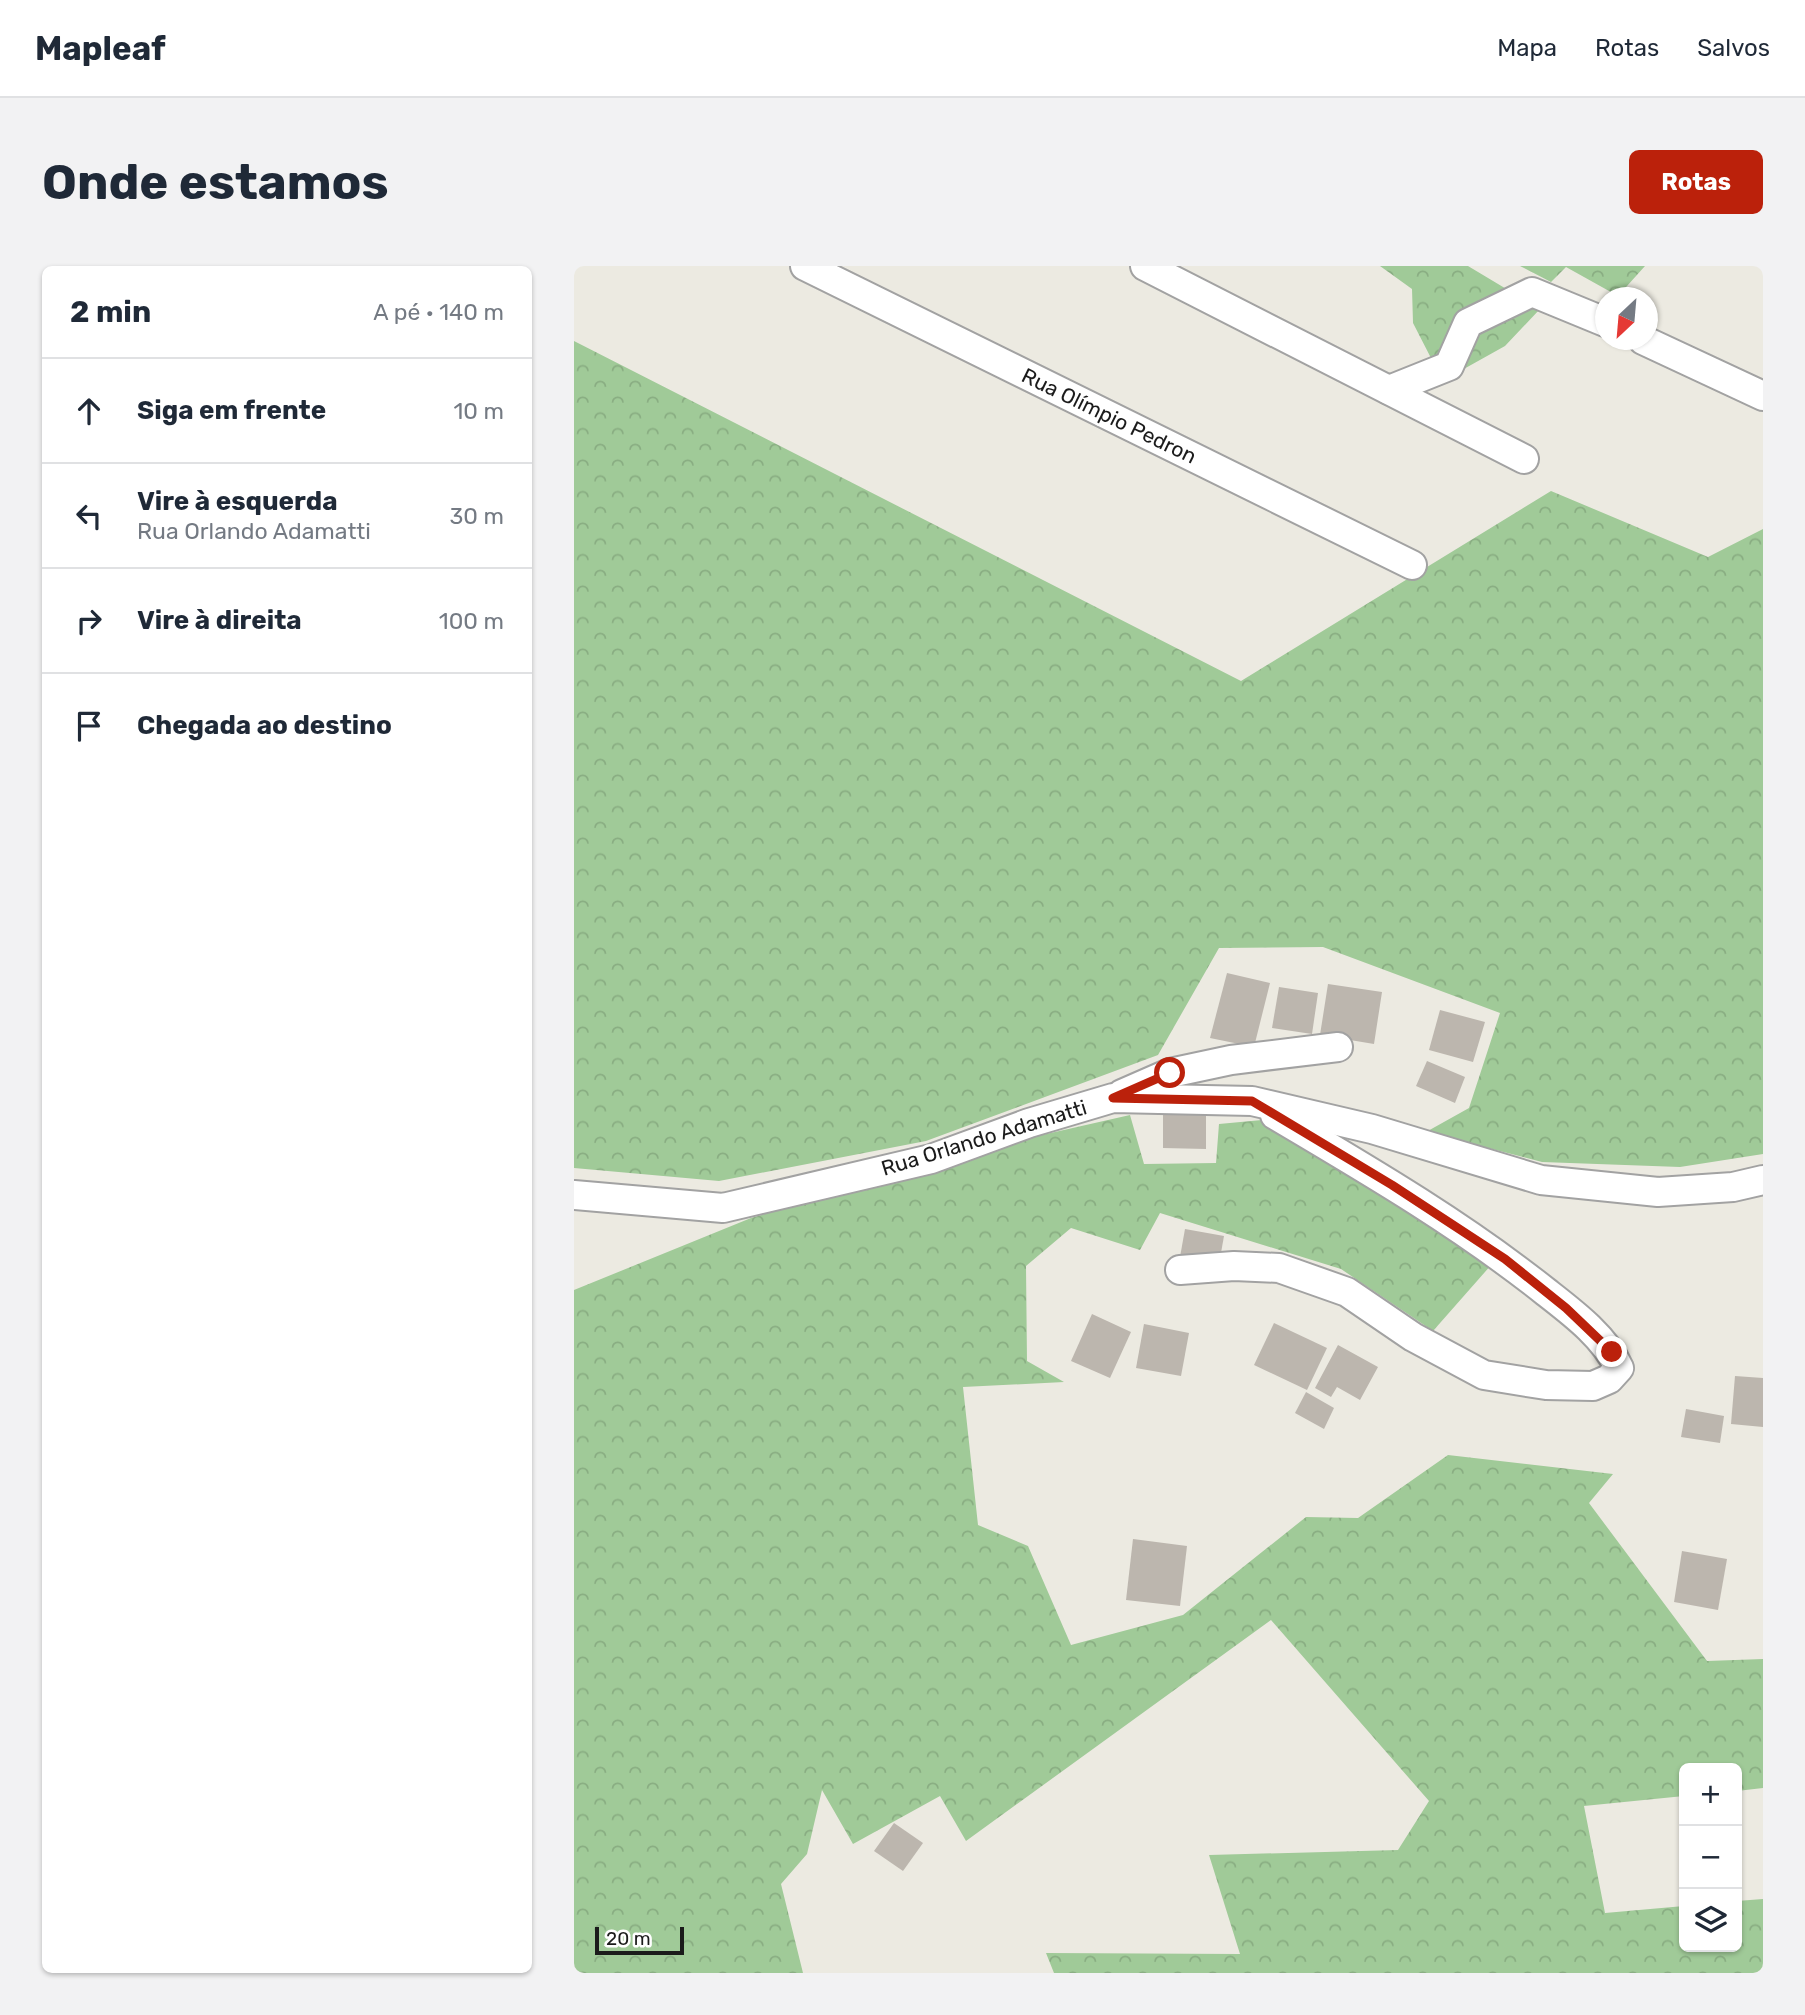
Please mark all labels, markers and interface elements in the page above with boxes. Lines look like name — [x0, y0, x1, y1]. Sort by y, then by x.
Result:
text: Mapleaf — [35, 29, 166, 68]
text: Mapa — [1497, 34, 1557, 62]
text: Rotas — [1595, 34, 1659, 62]
text: Salvos — [1697, 34, 1770, 62]
button: Rotas — [1629, 150, 1763, 214]
text: Onde estamos — [42, 153, 389, 211]
north arrow — [1595, 287, 1658, 350]
text: 2 min — [70, 294, 151, 330]
text: A pé · 140 m — [373, 298, 504, 326]
street label: Rua Olímpio Pedron — [1018, 362, 1201, 469]
icon: ahead — [70, 392, 108, 430]
text: Siga em frente — [137, 395, 326, 426]
text: 10 m — [453, 397, 504, 425]
text: Vire à esquerda — [137, 486, 338, 517]
icon: left — [70, 497, 108, 535]
text: 30 m — [449, 502, 504, 530]
text: Rua Orlando Adamatti — [137, 517, 371, 545]
icon: right — [70, 602, 108, 640]
text: Vire à direita — [137, 605, 302, 636]
text: 100 m — [439, 607, 504, 635]
icon: arrive — [70, 707, 108, 745]
text: Chegada ao destino — [137, 710, 392, 741]
route start — [1154, 1057, 1185, 1088]
street label: Rua Orlando Adamatti — [878, 1094, 1090, 1181]
route end — [1596, 1336, 1627, 1367]
map controls — [1679, 1763, 1742, 1952]
button: + — [1679, 1763, 1742, 1826]
button: − — [1679, 1826, 1742, 1889]
button: layers — [1679, 1889, 1742, 1952]
scale bar — [595, 1924, 684, 1956]
text: 20 m — [606, 1927, 651, 1950]

